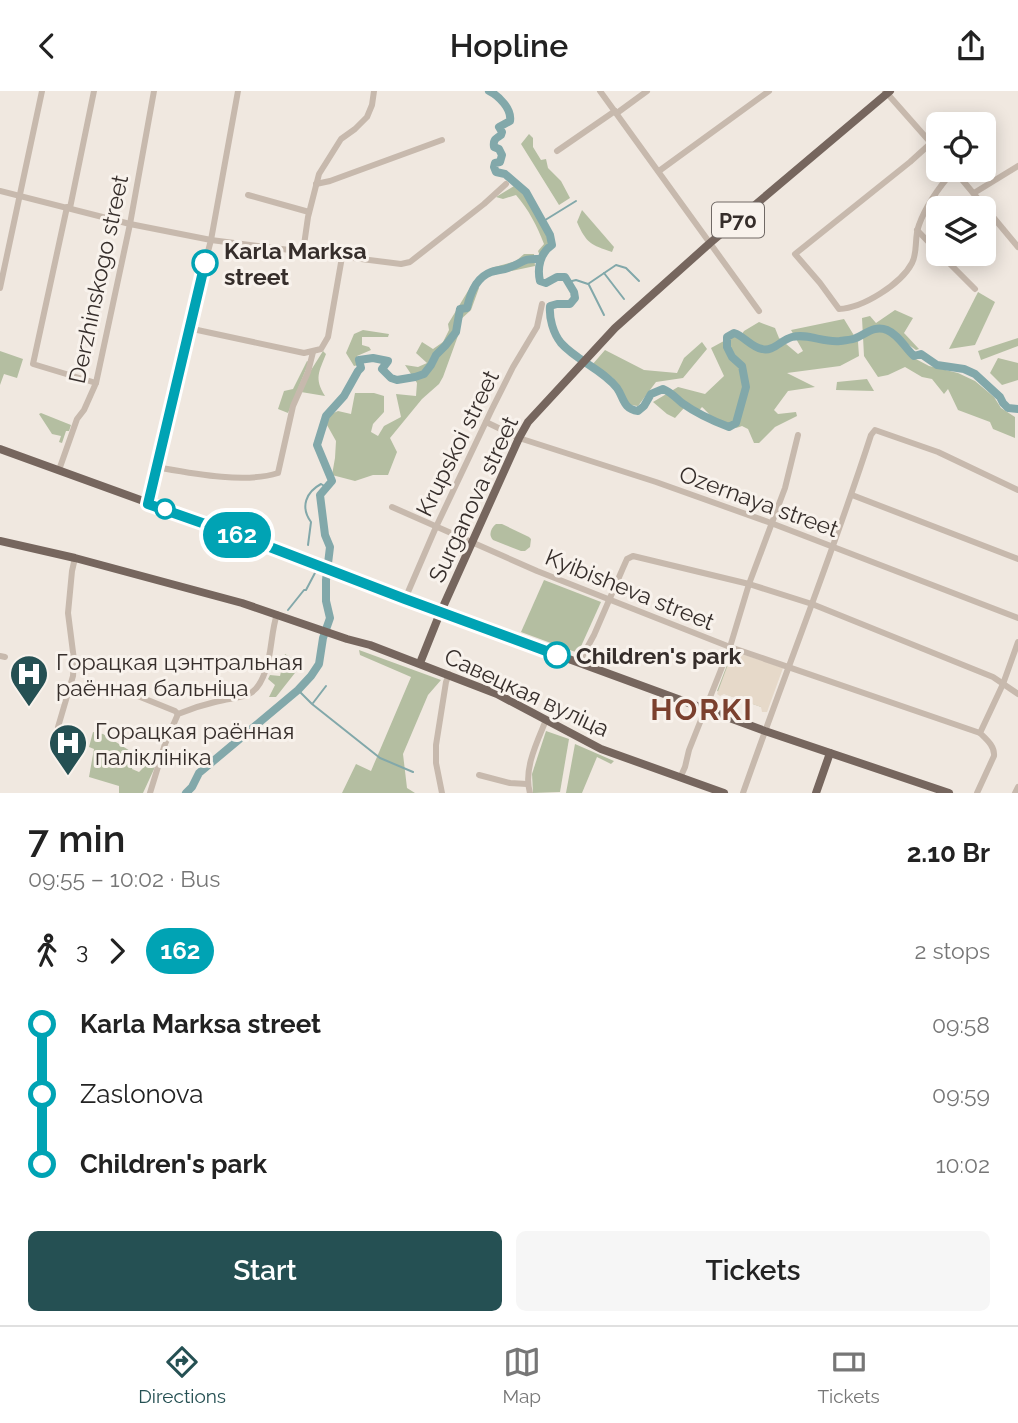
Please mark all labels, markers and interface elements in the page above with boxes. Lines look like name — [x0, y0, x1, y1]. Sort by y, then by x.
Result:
icon: back — [28, 27, 66, 65]
text: Hopline — [450, 27, 568, 64]
icon: share — [952, 27, 990, 65]
map controls — [926, 112, 996, 266]
button: locate — [926, 112, 996, 182]
street label: Derzhinskogo street — [63, 172, 133, 386]
button: layers — [926, 196, 996, 266]
road number: Р70 — [712, 202, 764, 237]
place label: Karla Marksa street — [224, 237, 367, 290]
marker: Karla Marksa street — [192, 250, 218, 276]
street label: Krupskoi street — [410, 365, 504, 520]
street label: Surganova street — [423, 411, 523, 586]
street label: Ozernaya street — [676, 460, 842, 542]
unlabelled marker — [155, 499, 175, 519]
line badge: 162 — [197, 512, 277, 558]
text: 162 — [217, 520, 257, 549]
street label: Kyibisheva street — [542, 543, 719, 635]
street label: Савецкая вуліца — [440, 642, 614, 742]
marker: Children's park — [544, 642, 570, 668]
place label: Children's park — [576, 642, 742, 669]
place label: Горацкая цэнтральная раённая бальніца — [56, 648, 303, 701]
hospital icon: Горацкая цэнтральная раённая бальніца — [8, 653, 50, 708]
district label: HORKI — [650, 692, 754, 727]
place label: Горацкая раённая паліклініка — [95, 717, 294, 770]
hospital icon: Горацкая раённая паліклініка — [47, 722, 89, 777]
text: 7 min — [28, 816, 125, 861]
text: 2.10 Br — [907, 838, 990, 868]
text: 09:55 – 10:02 · Bus — [28, 865, 220, 892]
icon: walk — [28, 932, 66, 970]
icon: forward — [98, 932, 136, 970]
text: 162 — [160, 936, 200, 965]
text: 3 — [76, 937, 88, 964]
text: 2 stops — [915, 937, 990, 964]
text: Karla Marksa street — [80, 1009, 321, 1039]
text: 09:58 — [932, 1011, 990, 1038]
text: Zaslonova — [80, 1079, 203, 1109]
text: 09:59 — [932, 1081, 990, 1108]
text: Children's park — [80, 1149, 267, 1179]
text: 10:02 — [936, 1151, 990, 1178]
button: Start — [28, 1231, 502, 1311]
button: Tickets — [516, 1231, 990, 1311]
tab: Directions — [138, 1343, 226, 1407]
tab: Map — [502, 1343, 541, 1407]
tab: Tickets — [817, 1343, 880, 1407]

